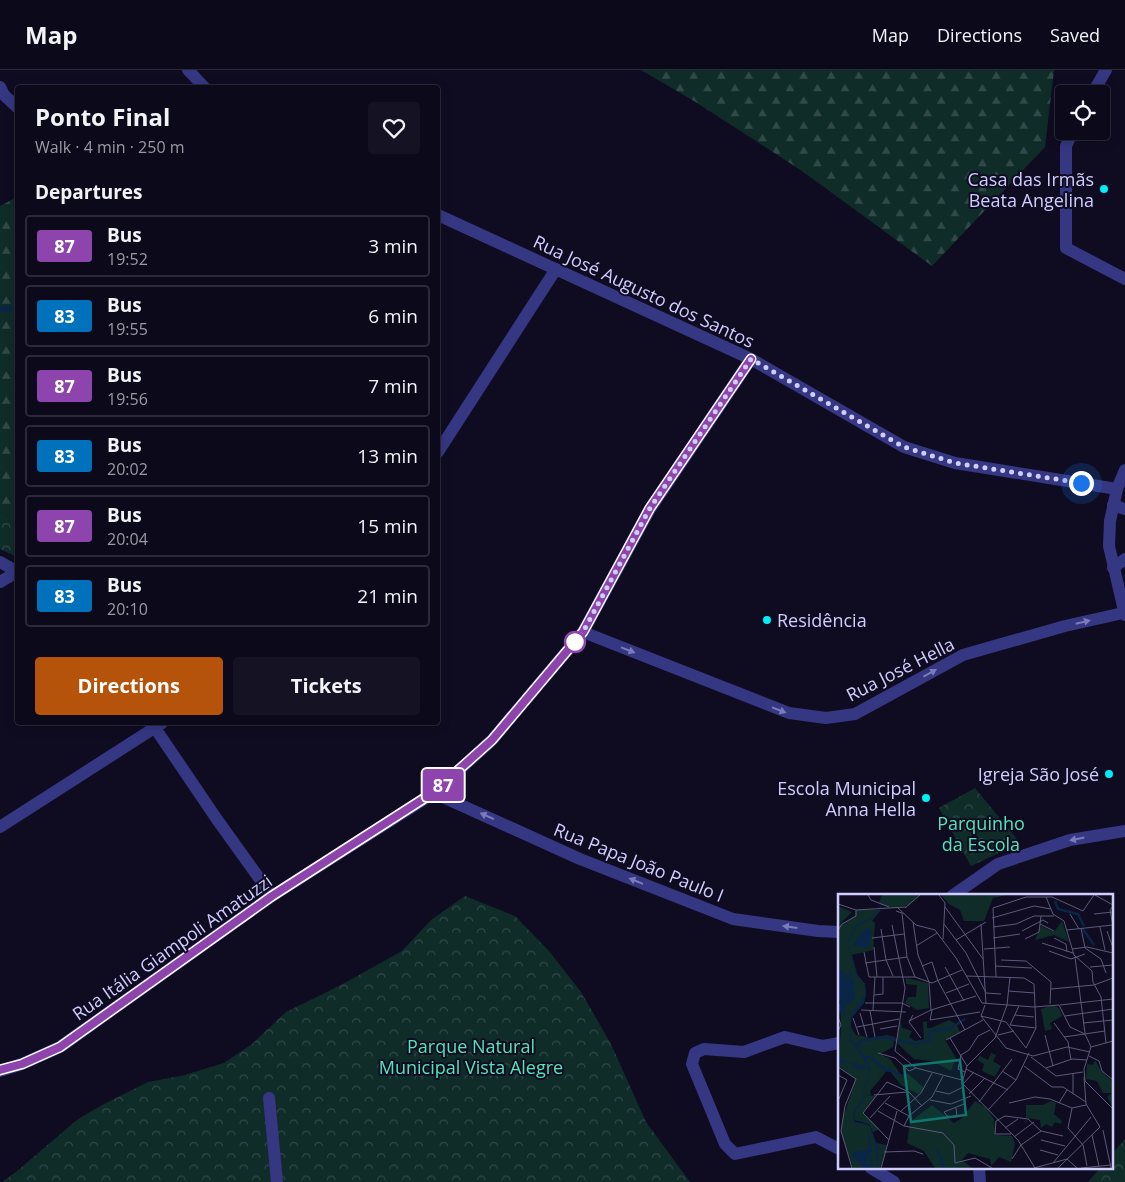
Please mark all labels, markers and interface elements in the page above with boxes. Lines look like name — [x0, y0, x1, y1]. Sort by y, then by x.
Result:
text: Map — [25, 18, 77, 51]
text: Map — [872, 23, 909, 47]
text: Directions — [937, 23, 1022, 47]
text: Saved — [1050, 23, 1100, 47]
map controls — [1055, 85, 1110, 140]
button: locate — [1055, 85, 1110, 140]
text: Ponto Final — [35, 100, 170, 133]
button: heart — [368, 102, 420, 154]
text: Walk · 4 min · 250 m — [35, 136, 185, 158]
place label: Casa das Irmãs Beata Angelina — [968, 167, 1094, 212]
text: Departures — [35, 179, 142, 205]
marker: Casa das Irmãs Beata Angelina — [1098, 183, 1110, 195]
text: Bus — [107, 222, 142, 248]
street label: Rua José Augusto dos Santos — [530, 229, 758, 353]
text: 3 min — [368, 233, 418, 259]
text: 87 — [54, 234, 75, 258]
text: 19:52 — [107, 248, 148, 270]
text: Bus — [107, 292, 142, 318]
text: 6 min — [368, 303, 418, 329]
text: 83 — [54, 304, 75, 328]
text: 19:55 — [107, 318, 148, 340]
text: Bus — [107, 362, 142, 388]
text: 7 min — [368, 373, 418, 399]
text: 87 — [54, 374, 75, 398]
text: 19:56 — [107, 388, 148, 410]
text: Bus — [107, 432, 142, 458]
text: 13 min — [357, 443, 418, 469]
text: 83 — [54, 444, 75, 468]
text: 20:02 — [107, 458, 148, 480]
your location — [1069, 471, 1094, 496]
text: Bus — [107, 502, 142, 528]
text: 15 min — [357, 513, 418, 539]
text: 87 — [54, 514, 75, 538]
text: 20:04 — [107, 528, 148, 550]
text: Bus — [107, 572, 142, 598]
text: 21 min — [357, 583, 418, 609]
text: 83 — [54, 584, 75, 608]
text: 20:10 — [107, 598, 148, 620]
place label: Residência — [777, 608, 867, 632]
marker: Residência — [761, 614, 773, 626]
one-way arrow — [1076, 618, 1091, 626]
unlabelled marker — [564, 631, 586, 653]
street label: Rua José Hella — [842, 631, 958, 707]
one-way arrow — [621, 646, 636, 654]
button: Directions — [35, 657, 223, 715]
button: Tickets — [233, 657, 420, 715]
one-way arrow — [923, 669, 937, 677]
one-way arrow — [772, 706, 786, 714]
place label: Igreja São José — [978, 762, 1099, 786]
marker: Igreja São José — [1103, 768, 1115, 780]
line badge: 87 — [420, 769, 466, 801]
text: 87 — [433, 773, 453, 797]
place label: Escola Municipal Anna Hella — [777, 776, 916, 821]
marker: Escola Municipal Anna Hella — [920, 792, 932, 804]
park label: Parquinho da Escola — [937, 811, 1025, 856]
one-way arrow — [480, 812, 494, 820]
street label: Rua Papa João Paulo I — [550, 817, 728, 907]
one-way arrow — [1069, 836, 1085, 844]
street label: Rua Itália Giampoli Amatuzzi — [67, 869, 277, 1025]
one-way arrow — [629, 876, 643, 884]
inset map — [838, 894, 1112, 1170]
one-way arrow — [782, 923, 798, 931]
park label: Parque Natural Municipal Vista Alegre — [379, 1034, 563, 1079]

